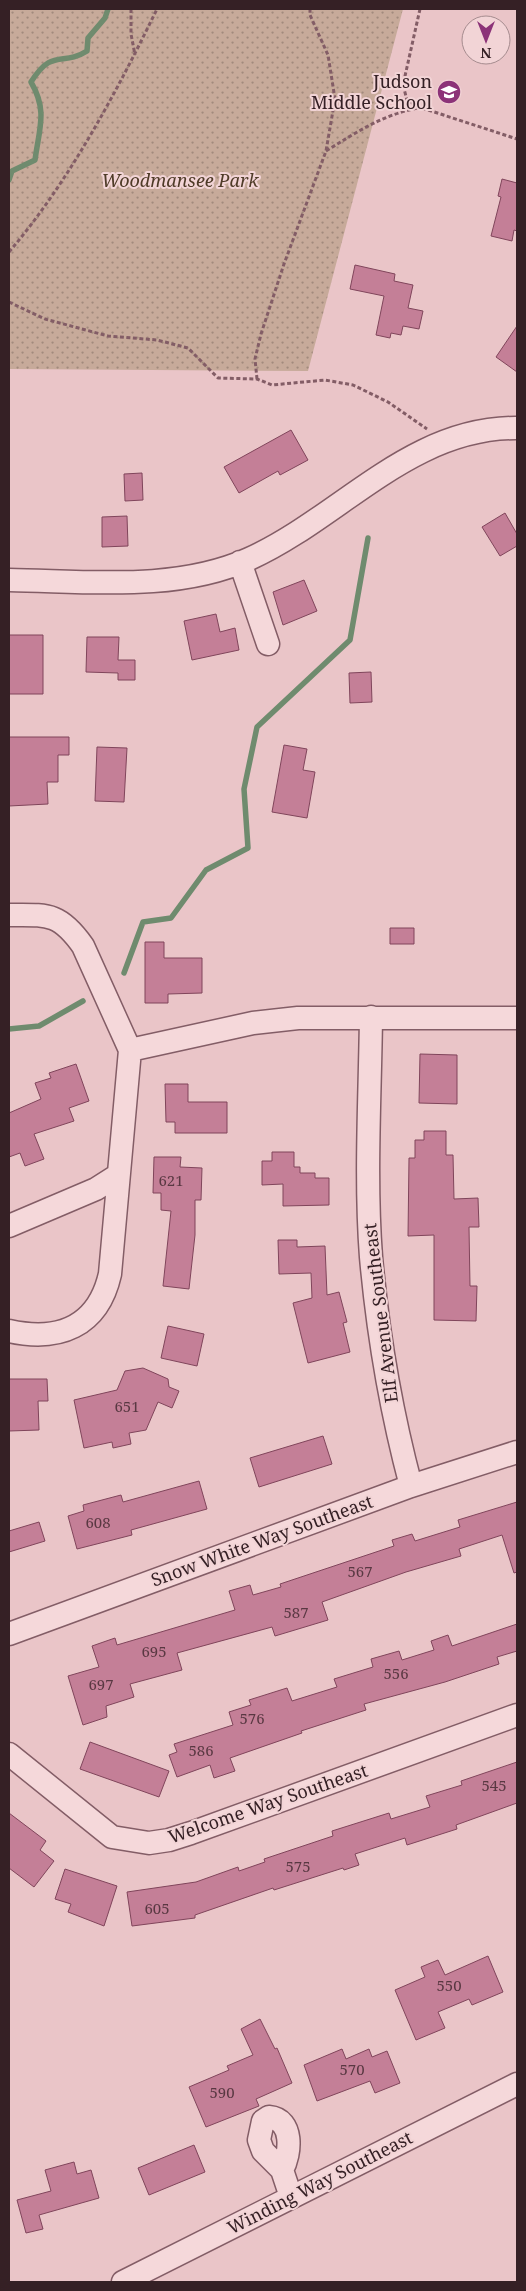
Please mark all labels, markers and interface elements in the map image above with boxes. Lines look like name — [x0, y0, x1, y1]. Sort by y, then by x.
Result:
north arrow — [461, 15, 511, 65]
text: N — [480, 44, 492, 63]
place label: Judson Middle School — [311, 69, 432, 114]
school or university icon: Judson Middle School — [436, 79, 462, 105]
park label: Woodmansee Park — [101, 168, 259, 192]
house number: 621 — [158, 1170, 184, 1190]
street label: Elf Avenue Southeast — [357, 1222, 403, 1404]
house number: 651 — [114, 1396, 140, 1416]
street label: Snow White Way Southeast — [147, 1489, 376, 1591]
house number: 608 — [85, 1512, 111, 1532]
house number: 567 — [347, 1561, 373, 1581]
house number: 587 — [283, 1602, 309, 1622]
house number: 695 — [141, 1641, 167, 1661]
house number: 556 — [383, 1663, 409, 1683]
house number: 697 — [88, 1674, 114, 1694]
house number: 576 — [239, 1708, 265, 1728]
house number: 586 — [188, 1740, 214, 1760]
street label: Welcome Way Southeast — [165, 1758, 371, 1848]
house number: 545 — [481, 1775, 507, 1795]
house number: 575 — [285, 1856, 311, 1876]
house number: 605 — [144, 1898, 170, 1918]
house number: 550 — [436, 1975, 462, 1995]
house number: 570 — [339, 2059, 365, 2079]
house number: 590 — [209, 2082, 235, 2102]
street label: Winding Way Southeast — [223, 2125, 416, 2239]

